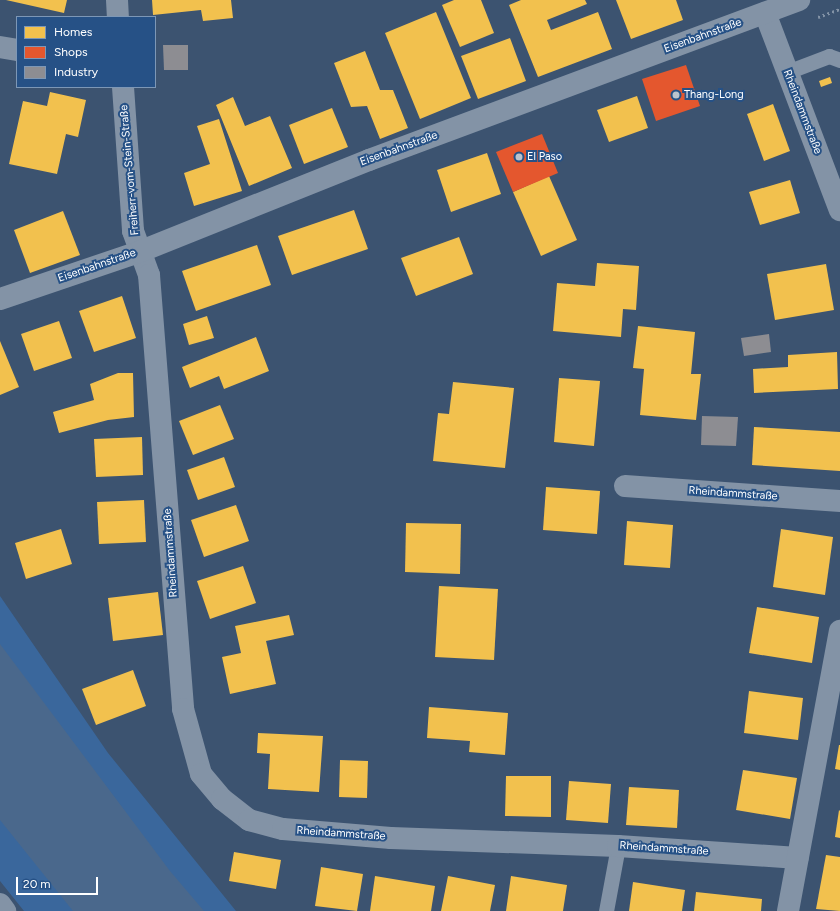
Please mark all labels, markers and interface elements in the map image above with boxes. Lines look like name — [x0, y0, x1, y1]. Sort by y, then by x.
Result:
legend — [16, 16, 156, 88]
street label: Eisenbahnstraße — [662, 16, 744, 56]
text: Homes — [54, 25, 92, 39]
text: Shops — [54, 45, 88, 59]
text: Industry — [54, 65, 98, 79]
street label: Rheindammstraße — [780, 68, 824, 156]
place label: Thang-Long — [684, 88, 744, 102]
marker: Thang-Long — [671, 90, 681, 100]
street label: Freiherr-vom-Stein-Straße — [118, 104, 142, 236]
street label: Eisenbahnstraße — [358, 129, 440, 169]
place label: El Paso — [527, 150, 562, 164]
marker: El Paso — [514, 152, 524, 162]
street label: Eisenbahnstraße — [56, 246, 138, 286]
street label: Rheindammstraße — [688, 484, 778, 504]
street label: Rheindammstraße — [161, 508, 181, 598]
street label: Rheindammstraße — [296, 824, 386, 844]
street label: Rheindammstraße — [619, 839, 709, 859]
scale bar — [18, 869, 100, 895]
text: 20 m — [23, 877, 51, 891]

